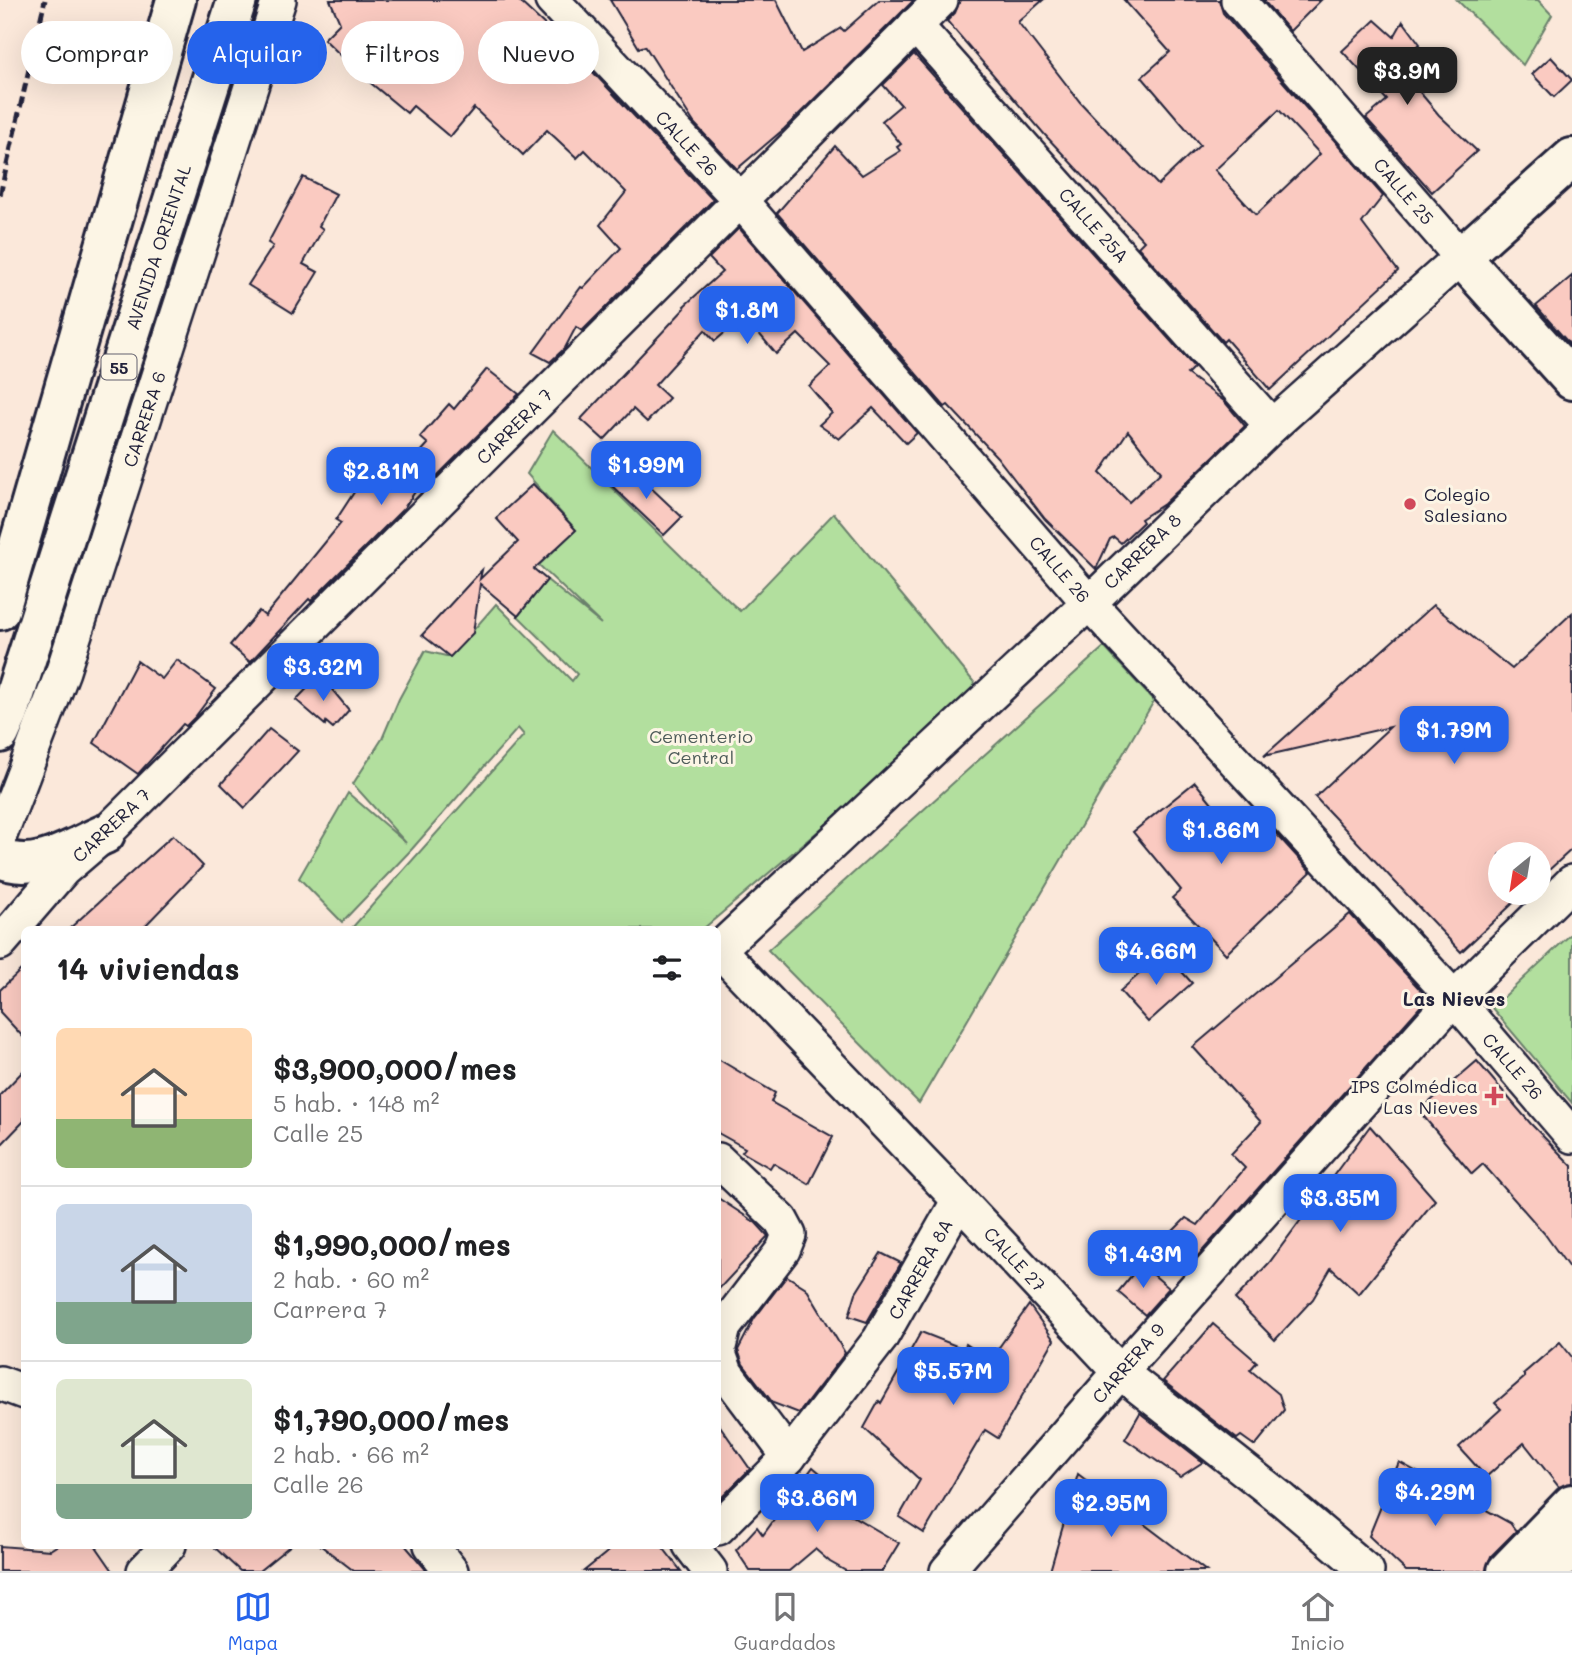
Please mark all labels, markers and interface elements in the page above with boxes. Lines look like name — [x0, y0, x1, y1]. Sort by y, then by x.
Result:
chip: Comprar — [21, 21, 173, 84]
chip: Alquilar — [187, 21, 327, 84]
chip: Filtros — [341, 21, 464, 84]
chip: Nuevo — [478, 21, 599, 84]
pin: $3.9M — [1358, 48, 1456, 107]
text: $3.9M — [1373, 55, 1441, 85]
street label: CALLE 26 — [651, 105, 723, 181]
street label: CALLE 25 — [1368, 153, 1440, 229]
street label: AVENIDA ORIENTAL — [120, 161, 196, 333]
street label: CALLE 25A — [1054, 182, 1134, 268]
pin: $1.8M — [698, 286, 796, 346]
text: $1.8M — [715, 294, 779, 324]
road number: 55 — [102, 354, 136, 380]
street label: CARRERA 6 — [117, 368, 171, 470]
street label: CARRERA 7 — [471, 383, 557, 469]
pin: $1.99M — [589, 442, 703, 501]
pin: $2.81M — [324, 448, 438, 507]
text: $1.99M — [607, 449, 685, 479]
text: $2.81M — [342, 455, 420, 485]
place label: Colegio Salesiano — [1424, 482, 1507, 527]
marker: Colegio Salesiano — [1402, 496, 1418, 512]
street label: CARRERA 8 — [1098, 508, 1186, 594]
street label: CALLE 26 — [1024, 530, 1096, 608]
pin: $3.32M — [266, 644, 380, 703]
text: $3.32M — [283, 651, 363, 681]
pin: $1.79M — [1397, 706, 1511, 766]
text: $1.79M — [1416, 714, 1492, 744]
park label: Cementerio Central — [649, 724, 753, 769]
street label: CARRERA 7 — [67, 783, 155, 867]
pin: $1.86M — [1164, 806, 1278, 866]
text: $1.86M — [1182, 814, 1260, 844]
north arrow — [1488, 842, 1550, 905]
map controls — [1488, 842, 1551, 905]
pin: $4.66M — [1099, 928, 1213, 987]
text: $4.66M — [1115, 935, 1197, 965]
text: 14 viviendas — [56, 948, 240, 988]
icon: filters — [648, 949, 686, 987]
district label: Las Nieves — [1403, 986, 1505, 1011]
street label: CALLE 26 — [1477, 1027, 1549, 1105]
text: $3,900,000/mes — [273, 1048, 517, 1088]
icon: home — [112, 1056, 196, 1140]
place label: IPS Colmédica Las Nieves — [1351, 1074, 1478, 1119]
marker: IPS Colmédica Las Nieves — [1484, 1086, 1504, 1106]
text: 5 hab. · 148 m² — [273, 1088, 439, 1118]
text: Calle 25 — [273, 1118, 363, 1148]
pin: $3.35M — [1283, 1174, 1397, 1234]
text: $3.35M — [1300, 1182, 1380, 1212]
street label: CARRERA 8A — [882, 1214, 958, 1324]
street label: CALLE 27 — [979, 1221, 1051, 1297]
text: $1,990,000/mes — [273, 1224, 511, 1264]
pin: $1.43M — [1086, 1230, 1200, 1290]
icon: home — [112, 1232, 196, 1316]
text: $1.43M — [1104, 1238, 1182, 1268]
text: 2 hab. · 60 m² — [273, 1264, 429, 1294]
text: Carrera 7 — [273, 1294, 387, 1324]
street label: CARRERA 9 — [1086, 1317, 1170, 1408]
pin: $5.57M — [896, 1348, 1010, 1407]
text: $5.57M — [913, 1355, 993, 1385]
text: $1,790,000/mes — [273, 1399, 510, 1439]
icon: home — [112, 1407, 196, 1491]
text: 2 hab. · 66 m² — [273, 1439, 429, 1469]
pin: $4.29M — [1378, 1468, 1492, 1528]
text: Calle 26 — [273, 1469, 364, 1499]
pin: $3.86M — [760, 1474, 874, 1534]
text: $4.29M — [1394, 1476, 1476, 1506]
pin: $2.95M — [1054, 1480, 1168, 1539]
text: $3.86M — [776, 1482, 858, 1512]
text: $2.95M — [1071, 1487, 1151, 1517]
tab: Mapa — [228, 1588, 278, 1655]
tab: Guardados — [734, 1588, 836, 1655]
tab: Inicio — [1291, 1588, 1344, 1655]

